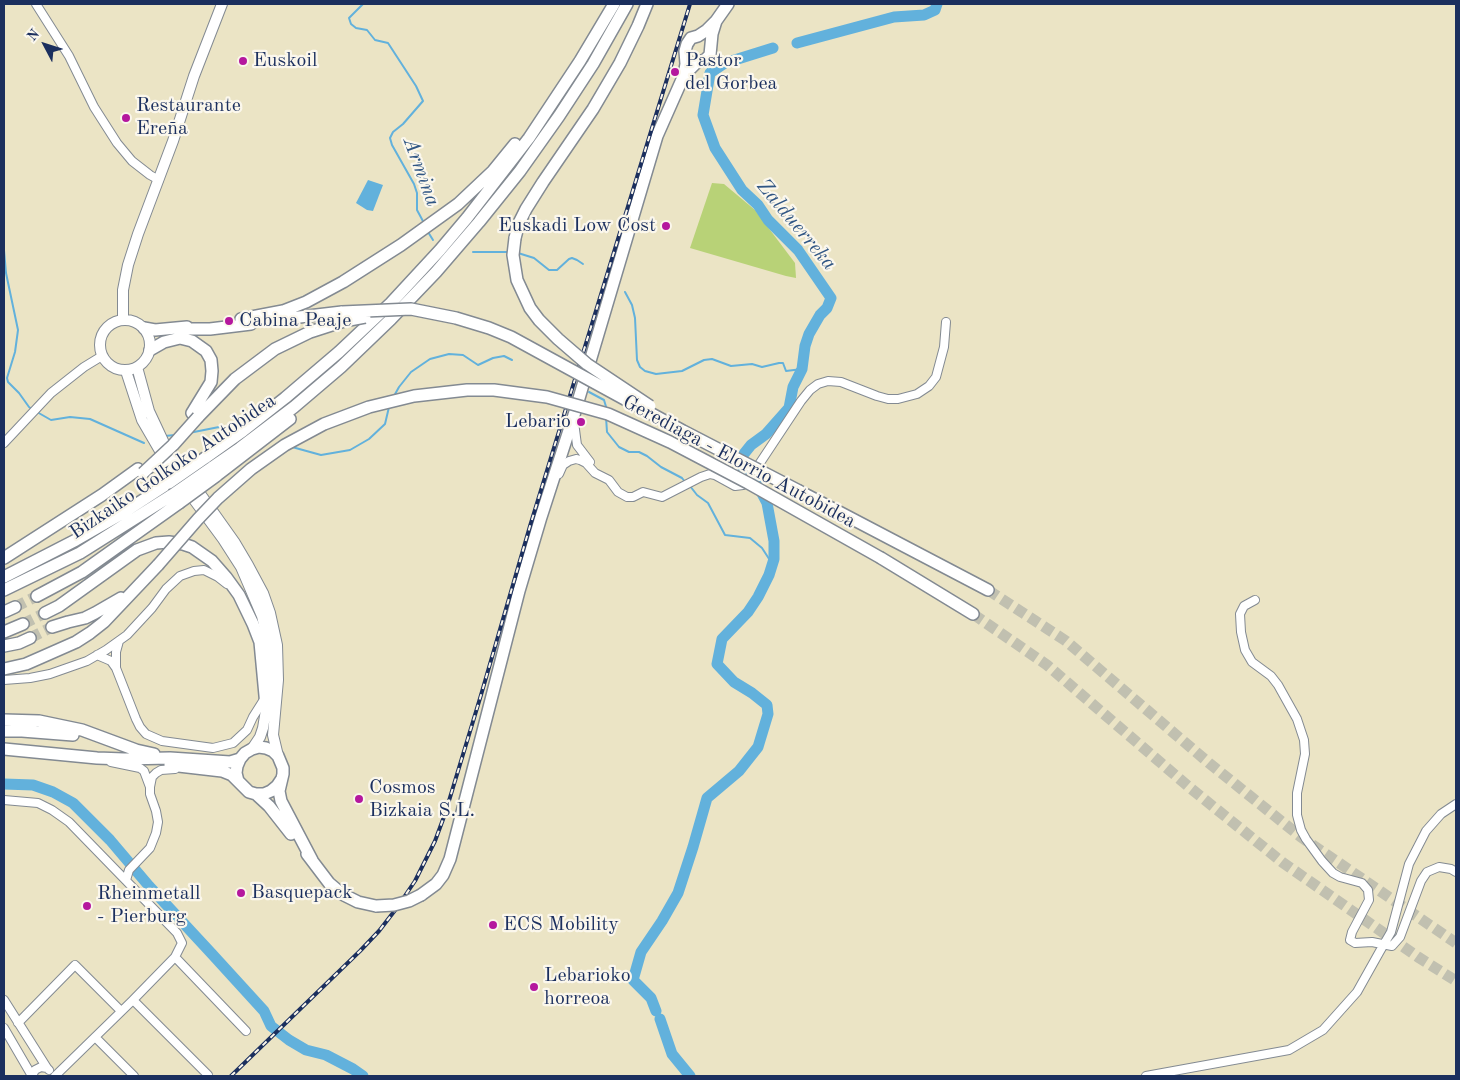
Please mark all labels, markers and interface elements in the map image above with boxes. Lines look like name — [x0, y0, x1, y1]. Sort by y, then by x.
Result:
north arrow — [20, 20, 70, 70]
text: N — [25, 27, 42, 44]
place label: Euskoil — [253, 49, 317, 73]
place label: Pastor del Gorbea — [685, 49, 777, 96]
marker: Euskoil — [237, 55, 249, 67]
marker: Pastor del Gorbea — [669, 66, 681, 78]
place label: Restaurante Ereña — [136, 94, 241, 141]
marker: Restaurante Ereña — [120, 112, 132, 124]
water label: Armina — [397, 134, 445, 210]
water label: Zalduerreka — [750, 174, 842, 276]
place label: Euskadi Low Cost — [498, 214, 656, 238]
marker: Euskadi Low Cost — [660, 220, 672, 232]
place label: Cabina Peaje — [239, 309, 351, 333]
marker: Cabina Peaje — [223, 315, 235, 327]
street label: Bizkaiko Golkoko Autobidea — [65, 389, 281, 545]
street label: Gerediaga - Elorrio Autobidea — [618, 390, 860, 534]
place label: Lebario — [505, 410, 571, 434]
marker: Lebario — [575, 416, 587, 428]
place label: Cosmos Bizkaia S.L. — [369, 776, 475, 823]
marker: Cosmos Bizkaia S.L. — [353, 793, 365, 805]
place label: Basquepack — [251, 881, 353, 905]
place label: Rheinmetall - Pierburg — [97, 882, 200, 929]
marker: Basquepack — [235, 887, 247, 899]
marker: Rheinmetall - Pierburg — [81, 900, 93, 912]
place label: ECS Mobility — [503, 913, 619, 937]
marker: ECS Mobility — [487, 919, 499, 931]
place label: Lebarioko horreoa — [544, 964, 631, 1011]
marker: Lebarioko horreoa — [528, 981, 540, 993]

